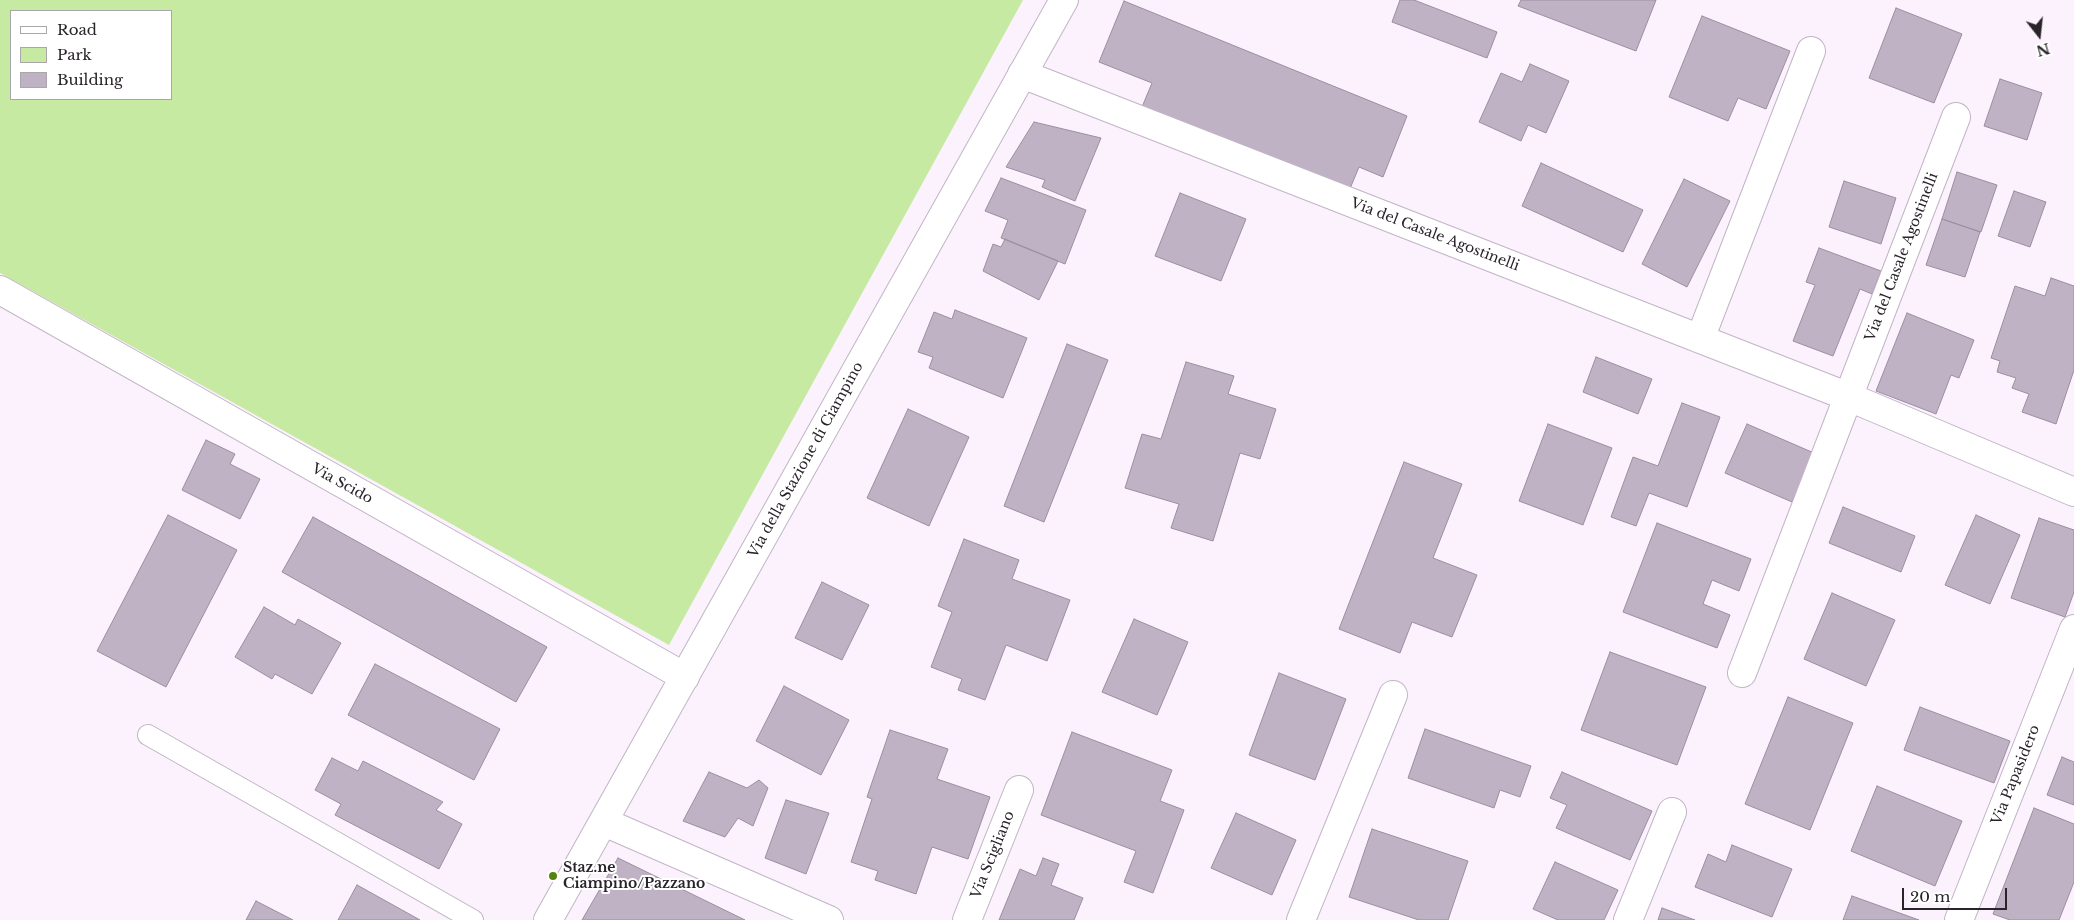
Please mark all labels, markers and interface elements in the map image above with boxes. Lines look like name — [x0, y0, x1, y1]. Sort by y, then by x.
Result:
legend — [10, 10, 172, 100]
north arrow — [2014, 10, 2064, 60]
text: Road — [57, 20, 97, 39]
text: N — [2034, 39, 2052, 60]
text: Park — [57, 45, 92, 64]
text: Building — [57, 70, 123, 89]
street label: Via del Casale Agostinelli — [1862, 170, 1942, 344]
street label: Via del Casale Agostinelli — [1348, 195, 1522, 275]
street label: Via della Stazione di Ciampino — [745, 359, 867, 561]
street label: Via Scido — [308, 460, 376, 508]
street label: Via Papasidero — [1988, 723, 2044, 827]
street label: Via Scigliano — [968, 809, 1018, 901]
place label: Staz.ne Ciampino/Pazzano — [563, 860, 705, 892]
marker: Staz.ne Ciampino/Pazzano — [547, 870, 559, 882]
scale bar — [1904, 878, 2009, 910]
text: 20 m — [1910, 887, 1950, 906]

